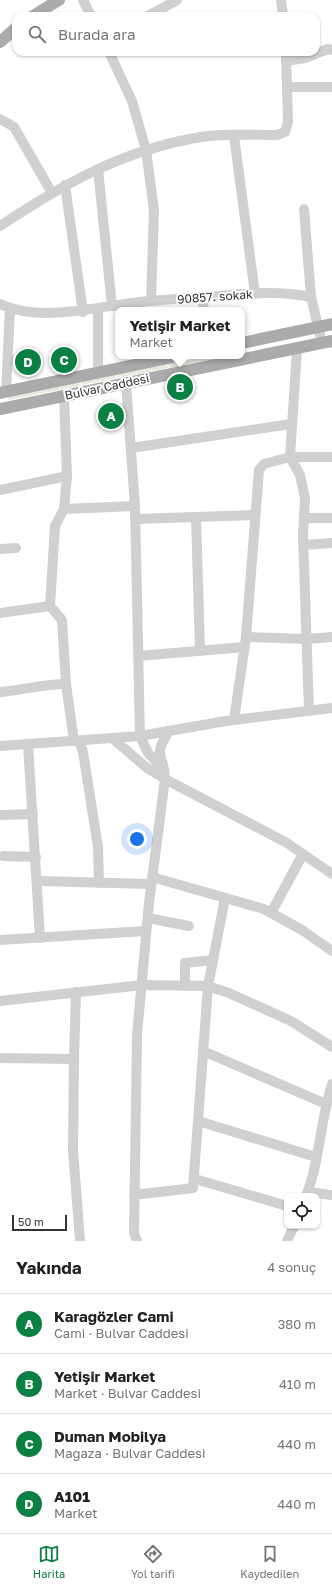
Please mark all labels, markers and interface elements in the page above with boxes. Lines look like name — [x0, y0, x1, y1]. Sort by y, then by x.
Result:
search box — [12, 12, 320, 56]
icon: search — [26, 23, 48, 45]
text: Burada ara — [58, 25, 135, 43]
street label: 90857. sokak — [177, 286, 253, 307]
popup — [115, 307, 245, 359]
text: Yetişir Market — [129, 316, 231, 334]
text: Market — [129, 334, 173, 350]
pin: C — [51, 345, 77, 375]
pin: D — [15, 347, 41, 377]
street label: Bulvar Caddesi — [63, 370, 151, 403]
pin: B — [167, 372, 193, 402]
pin: A — [98, 401, 124, 431]
your location — [127, 829, 147, 849]
map controls — [284, 1193, 320, 1229]
button: locate — [284, 1193, 320, 1229]
scale bar — [12, 1213, 67, 1232]
text: 50 m — [18, 1215, 44, 1228]
text: Yakında — [16, 1257, 82, 1278]
text: 4 sonuç — [267, 1259, 316, 1275]
text: Karagözler Cami — [54, 1307, 174, 1325]
text: A — [24, 1316, 34, 1332]
text: 380 m — [278, 1316, 316, 1332]
text: Cami · Bulvar Caddesi — [54, 1325, 189, 1341]
text: Yetişir Market — [54, 1367, 155, 1385]
text: B — [24, 1376, 34, 1392]
text: 410 m — [279, 1376, 316, 1392]
text: Market · Bulvar Caddesi — [54, 1385, 201, 1401]
text: Duman Mobilya — [54, 1427, 166, 1445]
text: C — [24, 1436, 34, 1452]
text: 440 m — [277, 1436, 316, 1452]
text: Mağaza · Bulvar Caddesi — [54, 1445, 205, 1461]
text: A101 — [54, 1487, 90, 1505]
text: D — [24, 1496, 34, 1512]
text: 440 m — [277, 1496, 316, 1512]
text: Market — [54, 1505, 97, 1521]
tab: Harita — [33, 1543, 65, 1580]
tab: Yol tarifi — [131, 1543, 175, 1580]
tab: Kaydedilen — [240, 1543, 299, 1580]

